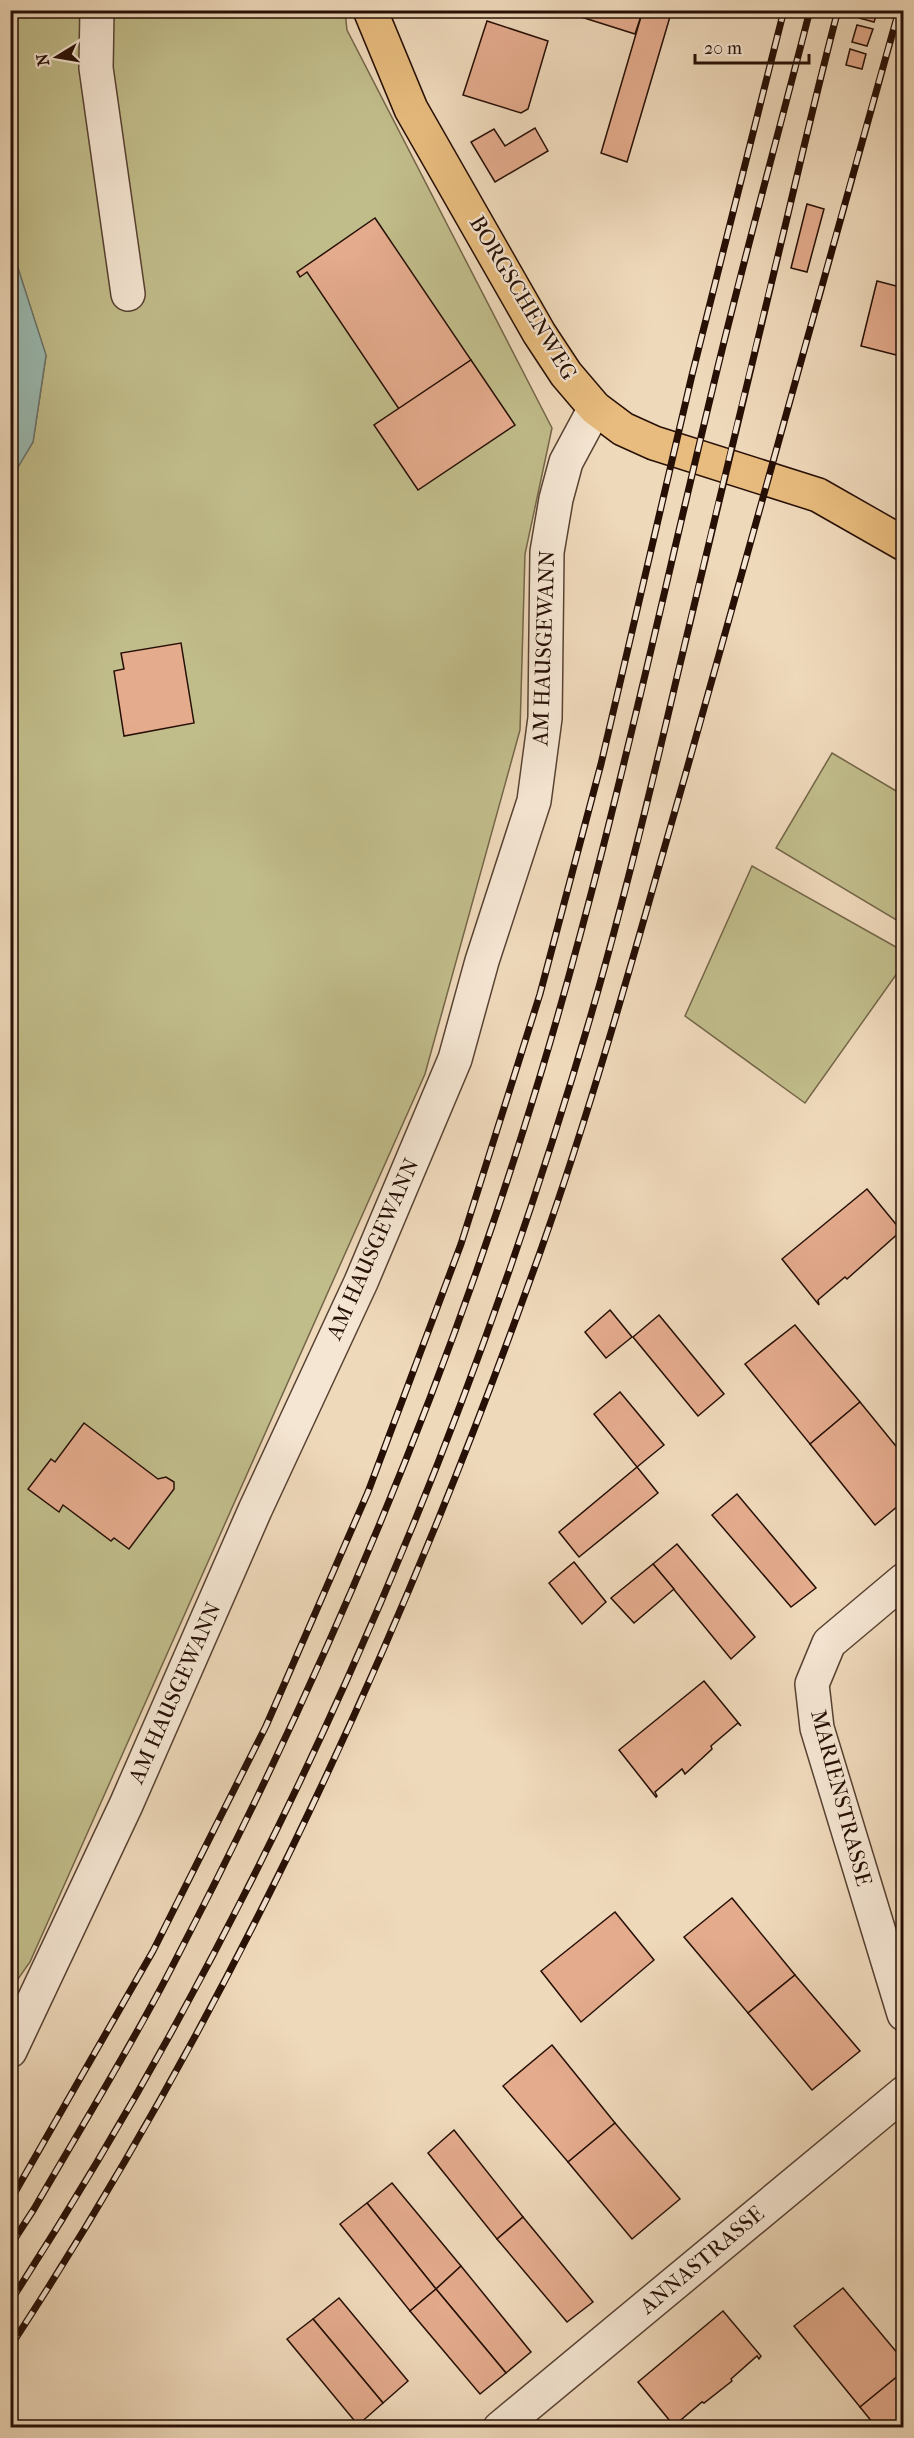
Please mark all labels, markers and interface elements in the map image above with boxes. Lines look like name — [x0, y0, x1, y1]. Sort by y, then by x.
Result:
north arrow — [27, 27, 87, 87]
scale bar — [695, 27, 809, 65]
text: 20 m — [704, 38, 742, 59]
text: N — [32, 51, 53, 68]
street label: BORGSCHENWEG — [464, 211, 582, 385]
street label: AM HAUSGEWANN — [528, 550, 560, 747]
street label: AM HAUSGEWANN — [321, 1154, 425, 1345]
street label: AM HAUSGEWANN — [123, 1598, 227, 1789]
street label: MARIENSTRASSE — [805, 1707, 877, 1889]
street label: ANNASTRASSE — [634, 2201, 769, 2320]

